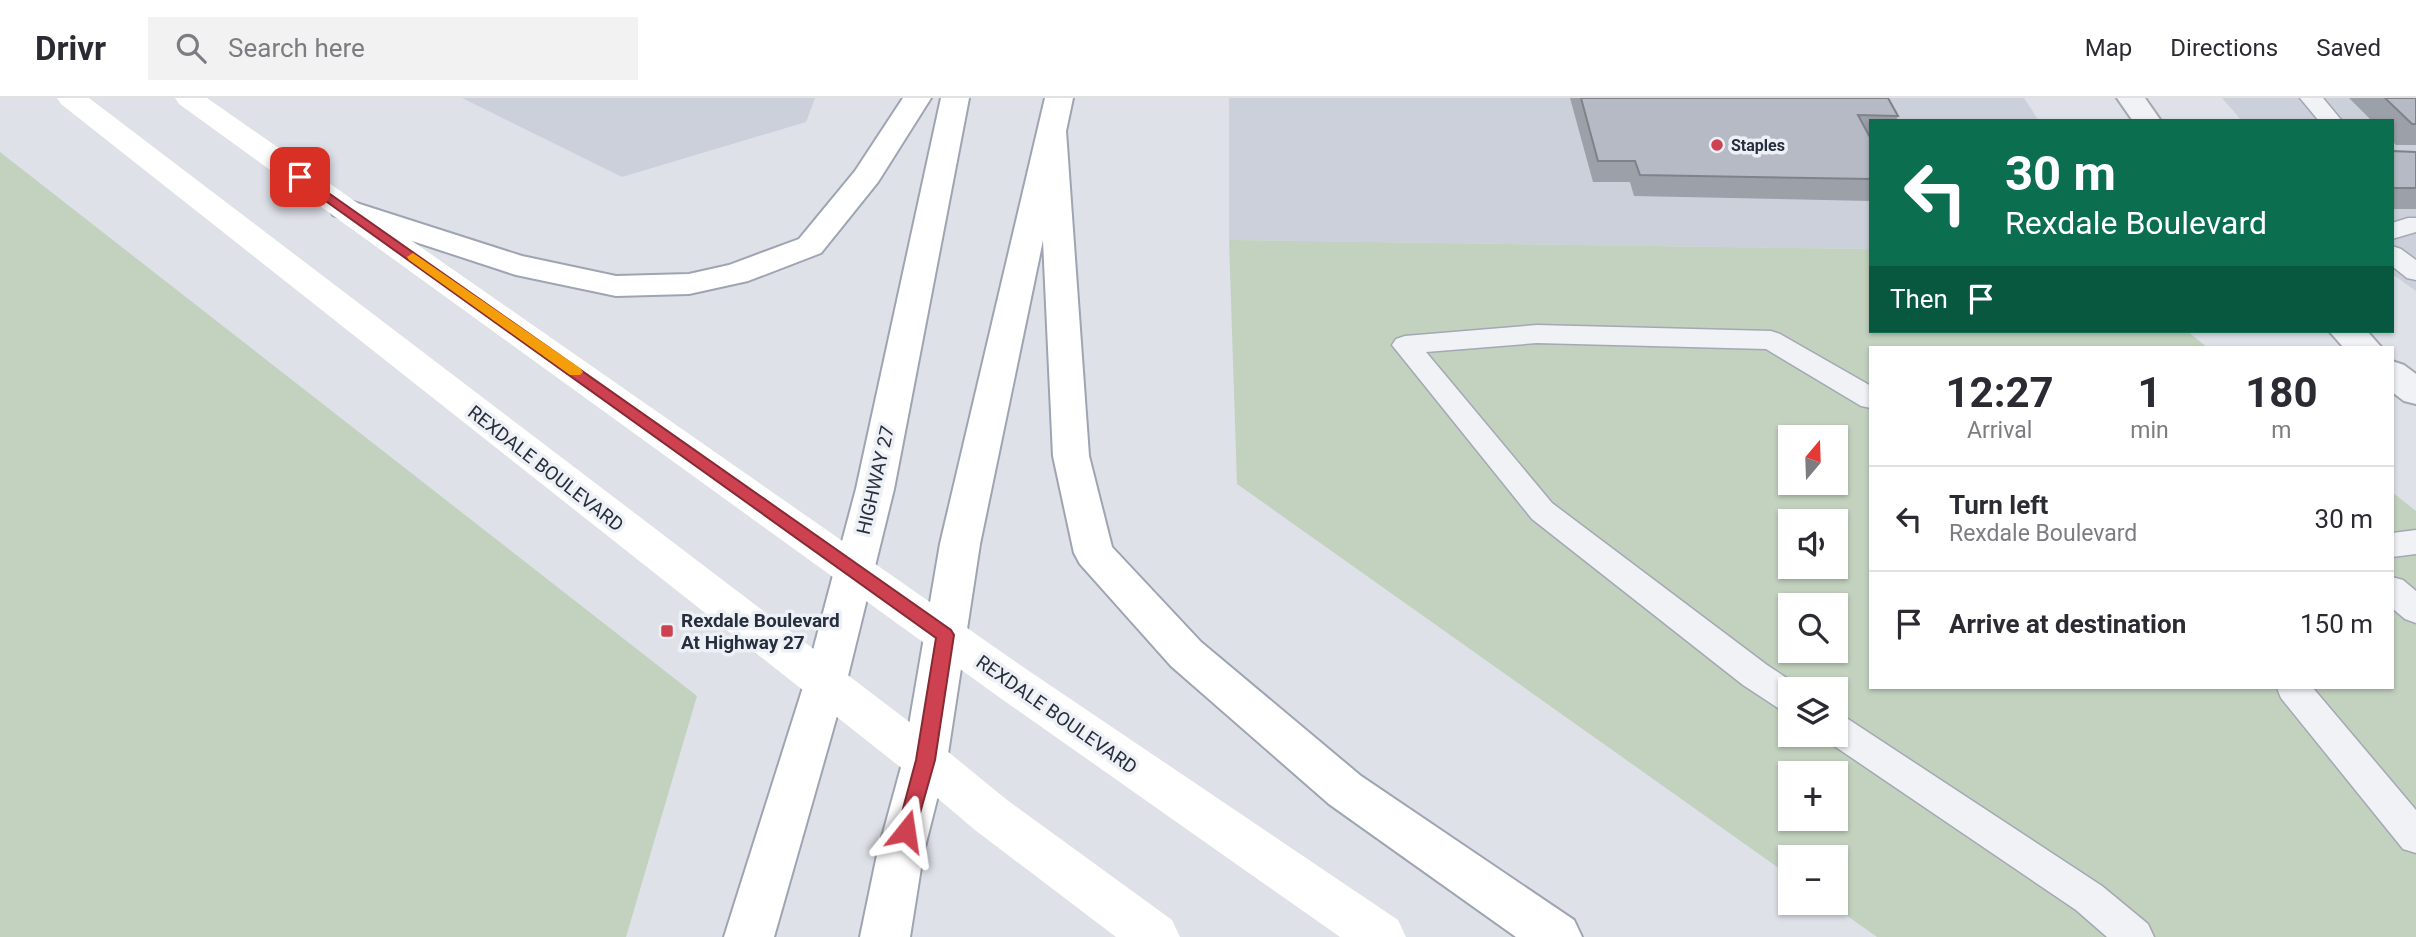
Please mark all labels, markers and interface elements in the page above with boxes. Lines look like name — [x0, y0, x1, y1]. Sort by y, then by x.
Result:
search box — [148, 17, 638, 80]
text: Drivr — [35, 29, 106, 68]
icon: search — [172, 29, 210, 67]
text: Search here — [228, 33, 365, 63]
text: Map — [2085, 34, 2132, 62]
text: Directions — [2170, 34, 2278, 62]
text: Saved — [2316, 34, 2381, 62]
place label: Staples — [1731, 136, 1785, 155]
marker: Staples — [1709, 137, 1725, 153]
text: 30 m — [2005, 145, 2116, 202]
pin — [270, 147, 330, 207]
icon: left — [1890, 147, 1981, 238]
icon: arrive — [281, 158, 319, 196]
text: Rexdale Boulevard — [2005, 204, 2267, 242]
icon: arrive — [1962, 280, 2000, 318]
text: Then — [1890, 284, 1948, 314]
text: 12:27 — [1946, 368, 2054, 417]
text: 1 — [2137, 368, 2162, 417]
text: 180 — [2245, 368, 2318, 417]
street label: REXDALE BOULEVARD — [463, 401, 628, 536]
text: Arrival — [1967, 417, 2032, 444]
text: min — [2130, 417, 2169, 444]
text: m — [2271, 417, 2291, 444]
street label: HIGHWAY 27 — [852, 424, 899, 537]
north arrow — [1778, 425, 1848, 495]
map controls — [1778, 425, 1848, 915]
text: Turn left — [1949, 490, 2048, 520]
icon: left — [1890, 500, 1928, 538]
text: 30 m — [2315, 504, 2373, 534]
button: sound — [1778, 509, 1848, 579]
text: Rexdale Boulevard — [1949, 520, 2137, 547]
button: search — [1778, 593, 1848, 663]
icon: arrive — [1890, 605, 1928, 643]
place label: Rexdale Boulevard At Highway 27 — [681, 609, 840, 654]
text: Arrive at destination — [1949, 609, 2186, 639]
text: 150 m — [2300, 609, 2373, 639]
marker: Rexdale Boulevard At Highway 27 — [659, 623, 675, 639]
street label: REXDALE BOULEVARD — [972, 650, 1142, 779]
button: layers — [1778, 677, 1848, 747]
button: + — [1778, 761, 1848, 831]
position arrow — [869, 794, 943, 868]
button: − — [1778, 845, 1848, 915]

